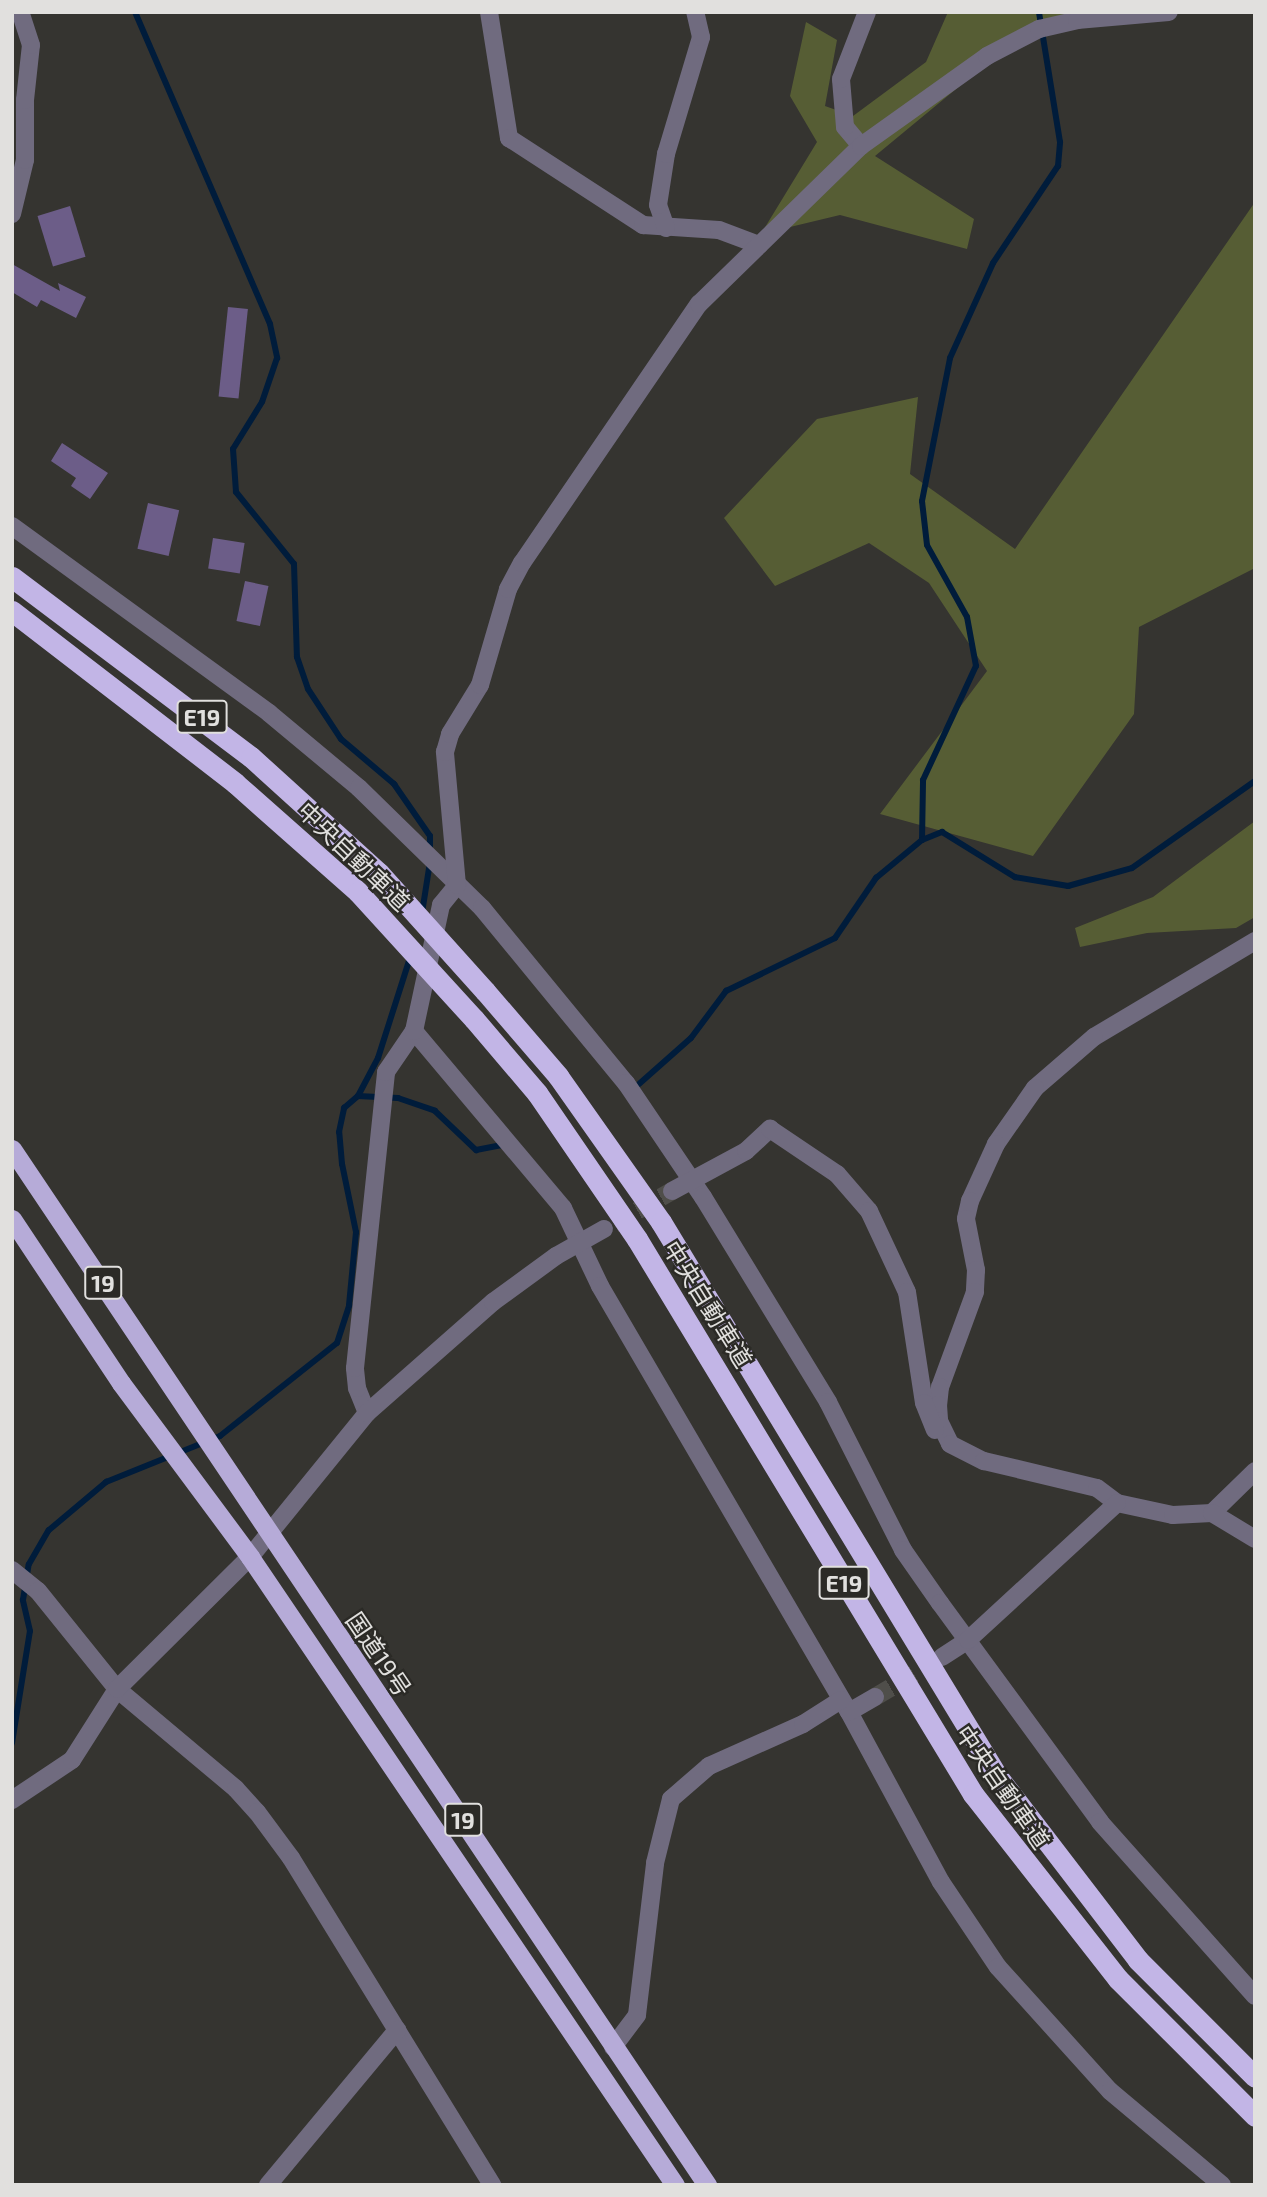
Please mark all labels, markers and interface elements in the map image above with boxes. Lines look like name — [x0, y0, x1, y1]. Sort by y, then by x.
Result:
road number: E19 — [176, 698, 228, 736]
street label: 中央自動車道 — [292, 796, 416, 916]
street label: 中央自動車道 — [658, 1235, 758, 1373]
road number: 19 — [84, 1264, 122, 1302]
road number: E19 — [818, 1564, 870, 1602]
street label: 国道19号 — [340, 1606, 418, 1702]
street label: 中央自動車道 — [950, 1720, 1056, 1854]
road number: 19 — [444, 1800, 482, 1840]

